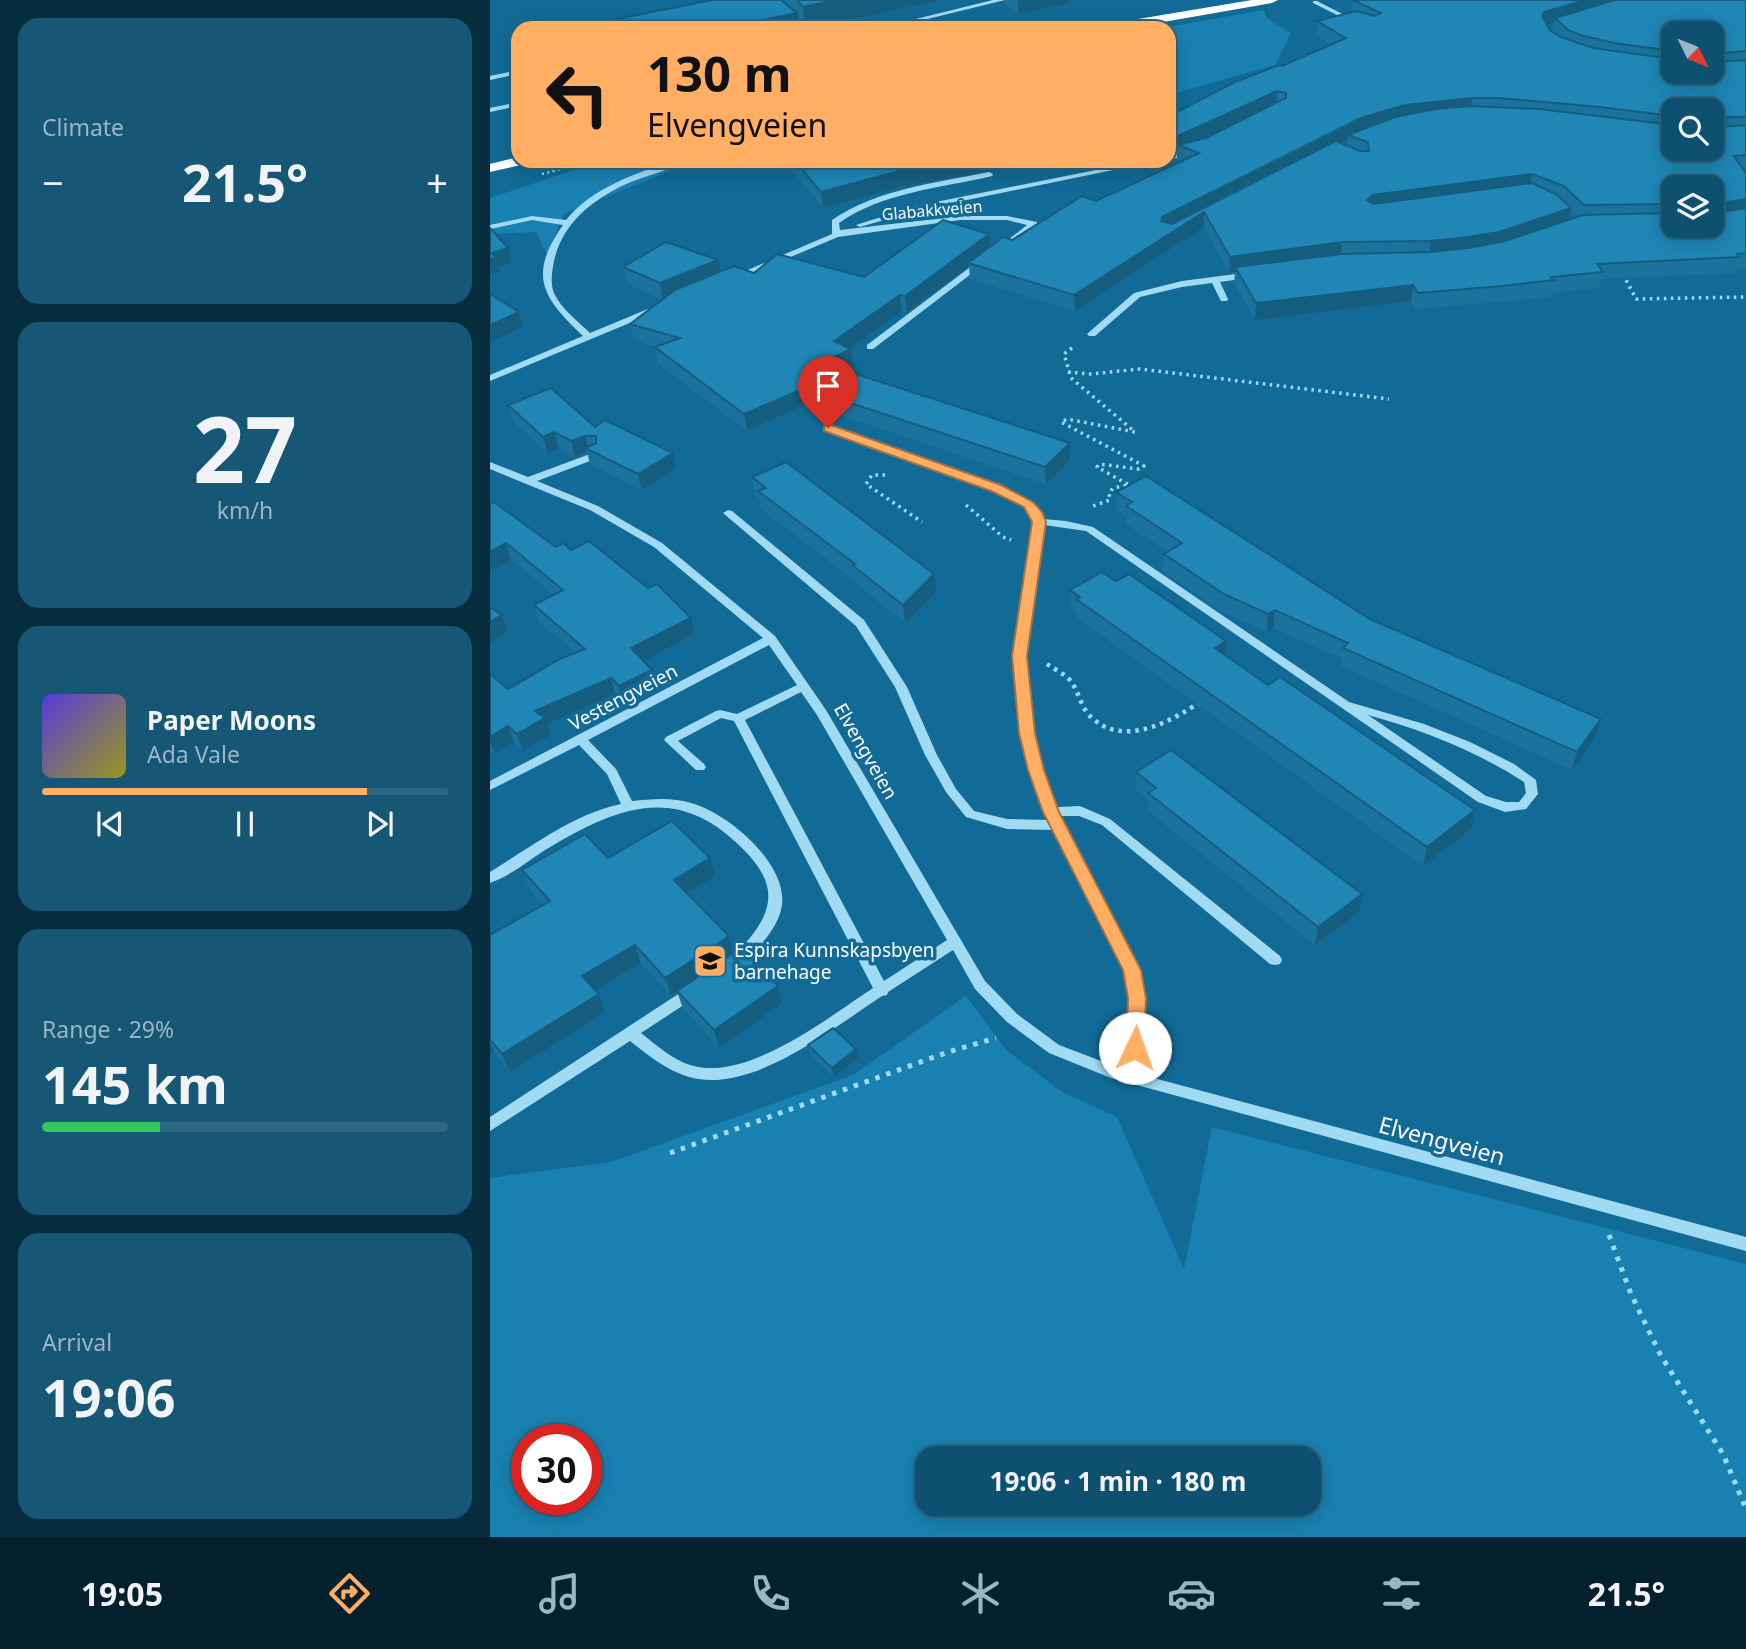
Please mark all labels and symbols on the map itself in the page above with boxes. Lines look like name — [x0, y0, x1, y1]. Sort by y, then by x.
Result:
north arrow — [1661, 21, 1724, 84]
street label: Glabakkveien — [881, 195, 983, 225]
pin — [798, 356, 858, 428]
street label: Vestengveien — [564, 657, 682, 737]
street label: Elvengveien — [828, 698, 904, 804]
place label: Espira Kunnskapsbyen barnehage — [734, 937, 934, 985]
school or university icon: Espira Kunnskapsbyen barnehage — [691, 942, 729, 980]
position arrow — [1098, 1011, 1172, 1085]
street label: Elvengveien — [1375, 1108, 1509, 1172]
speed limit sign: 30 — [511, 1424, 602, 1515]

